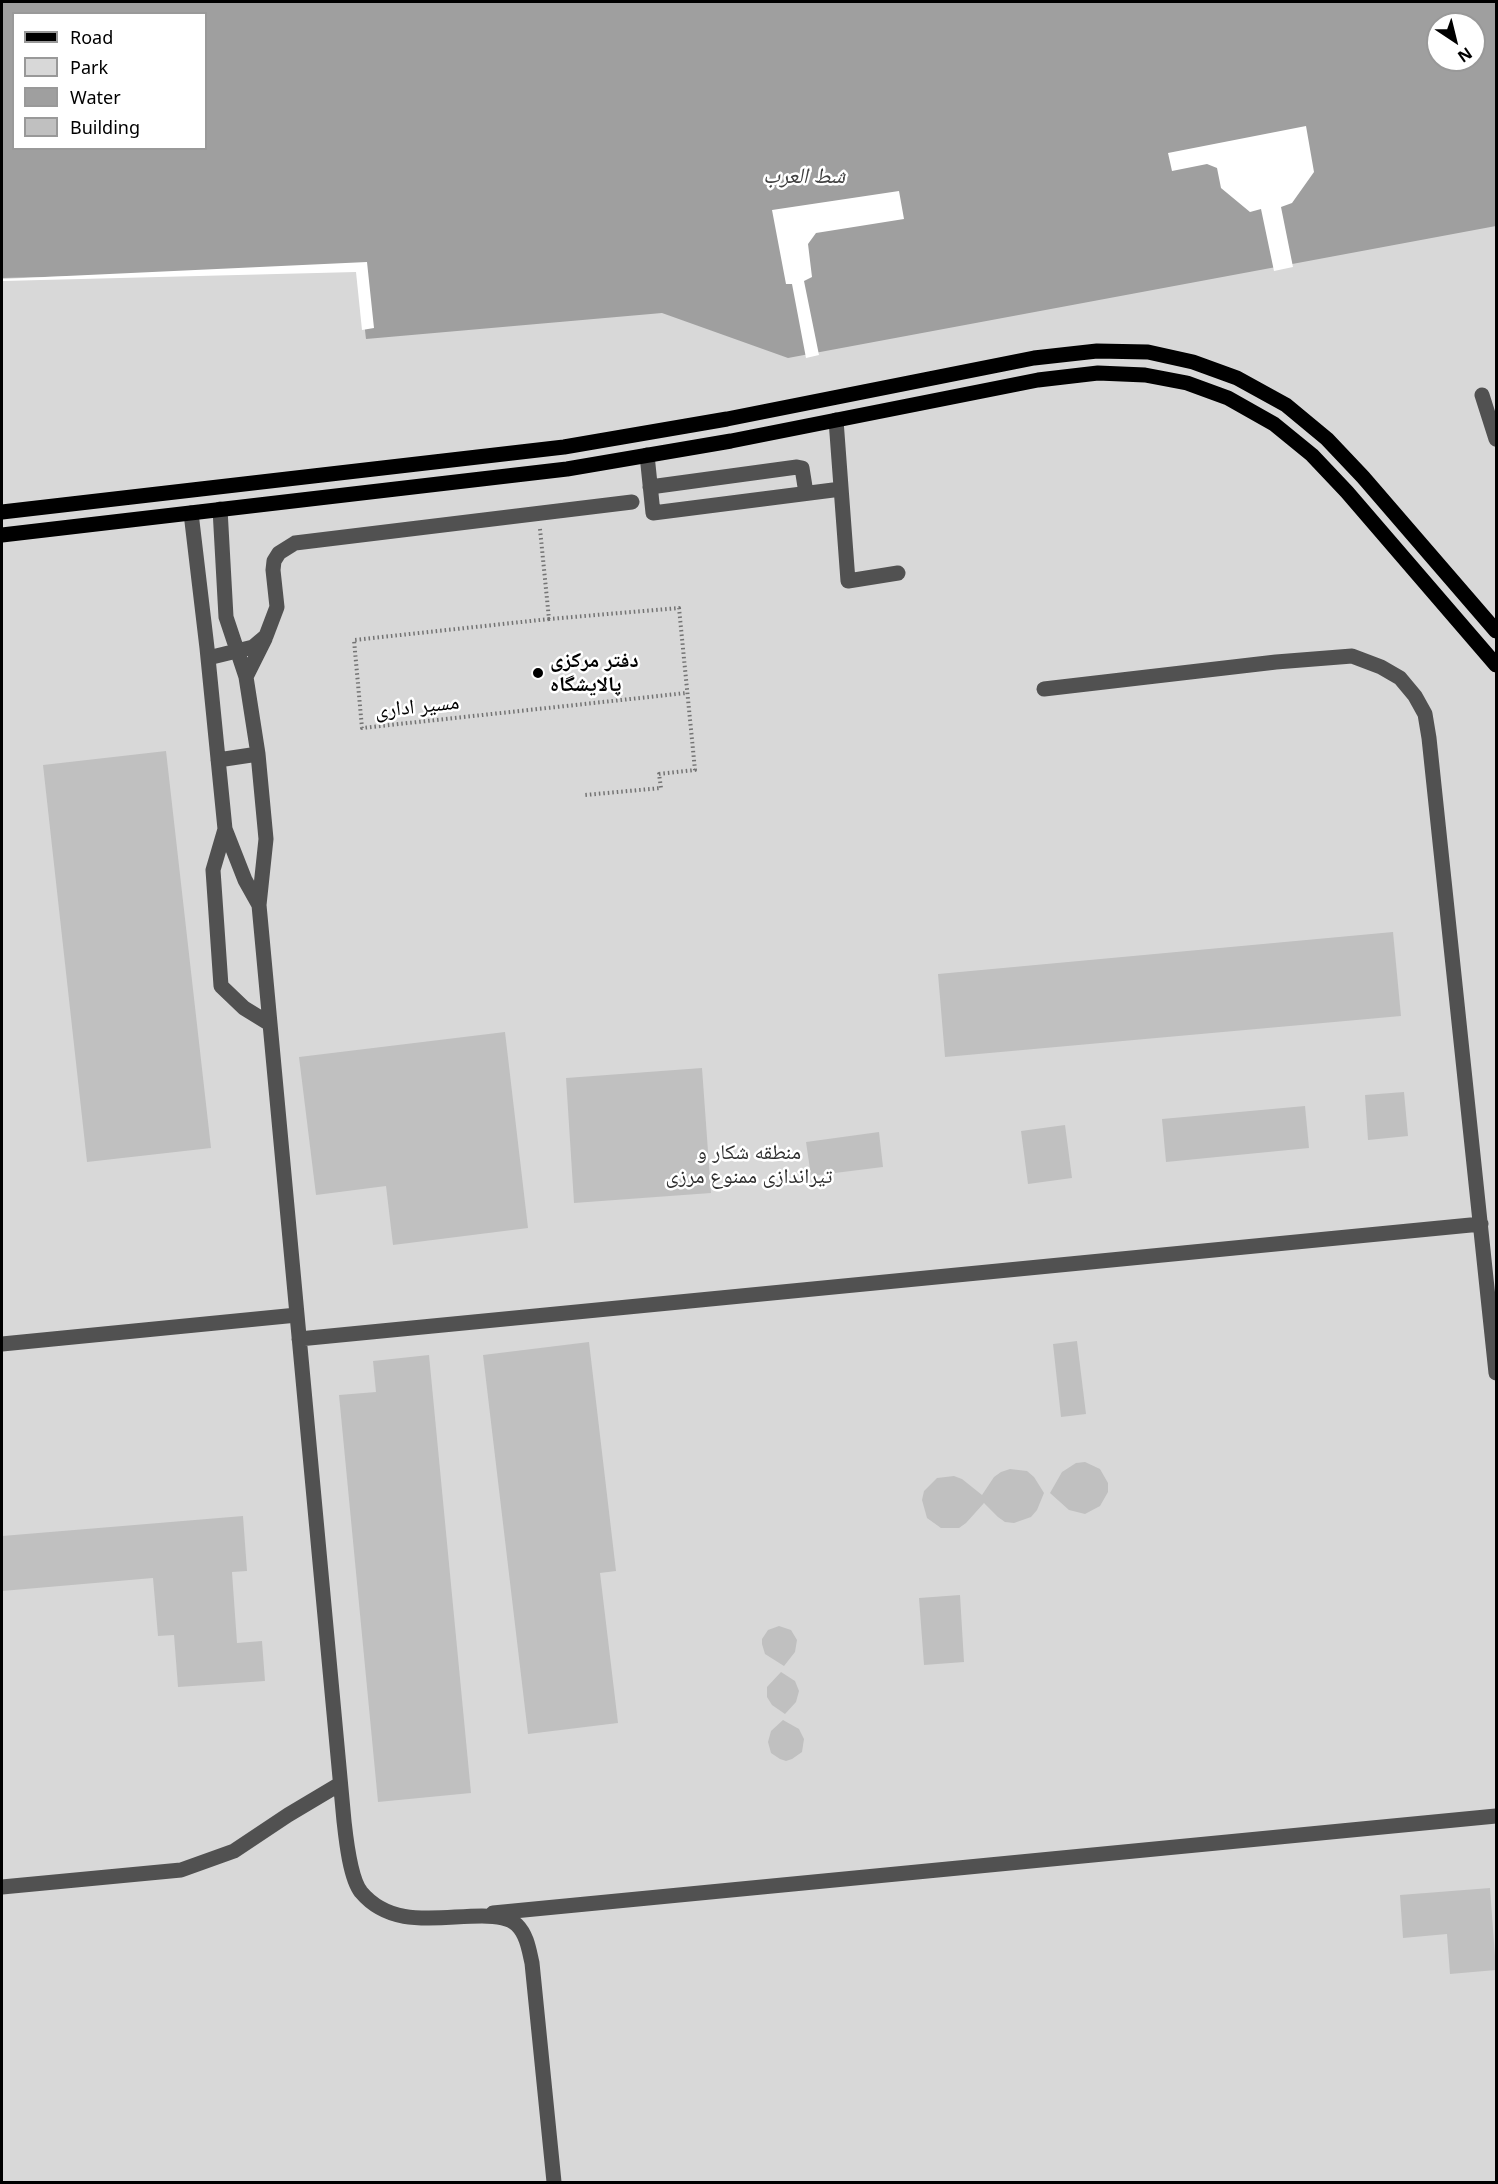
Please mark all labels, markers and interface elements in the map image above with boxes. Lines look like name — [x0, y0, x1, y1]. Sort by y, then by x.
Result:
legend — [12, 12, 207, 150]
north arrow — [1426, 12, 1486, 72]
text: Road — [70, 25, 113, 49]
text: N — [1454, 42, 1477, 68]
text: Park — [70, 55, 108, 79]
text: Water — [70, 85, 121, 109]
text: Building — [70, 115, 140, 139]
water label: شط العرب — [763, 164, 845, 190]
place label: دفتر مرکزی پالایشگاه — [550, 648, 639, 698]
marker: دفتر مرکزی پالایشگاه — [531, 666, 545, 680]
street label: مسیر اداری — [374, 690, 460, 724]
park label: منطقه شکار و تیراندازی ممنوع مرزی — [665, 1140, 833, 1190]

